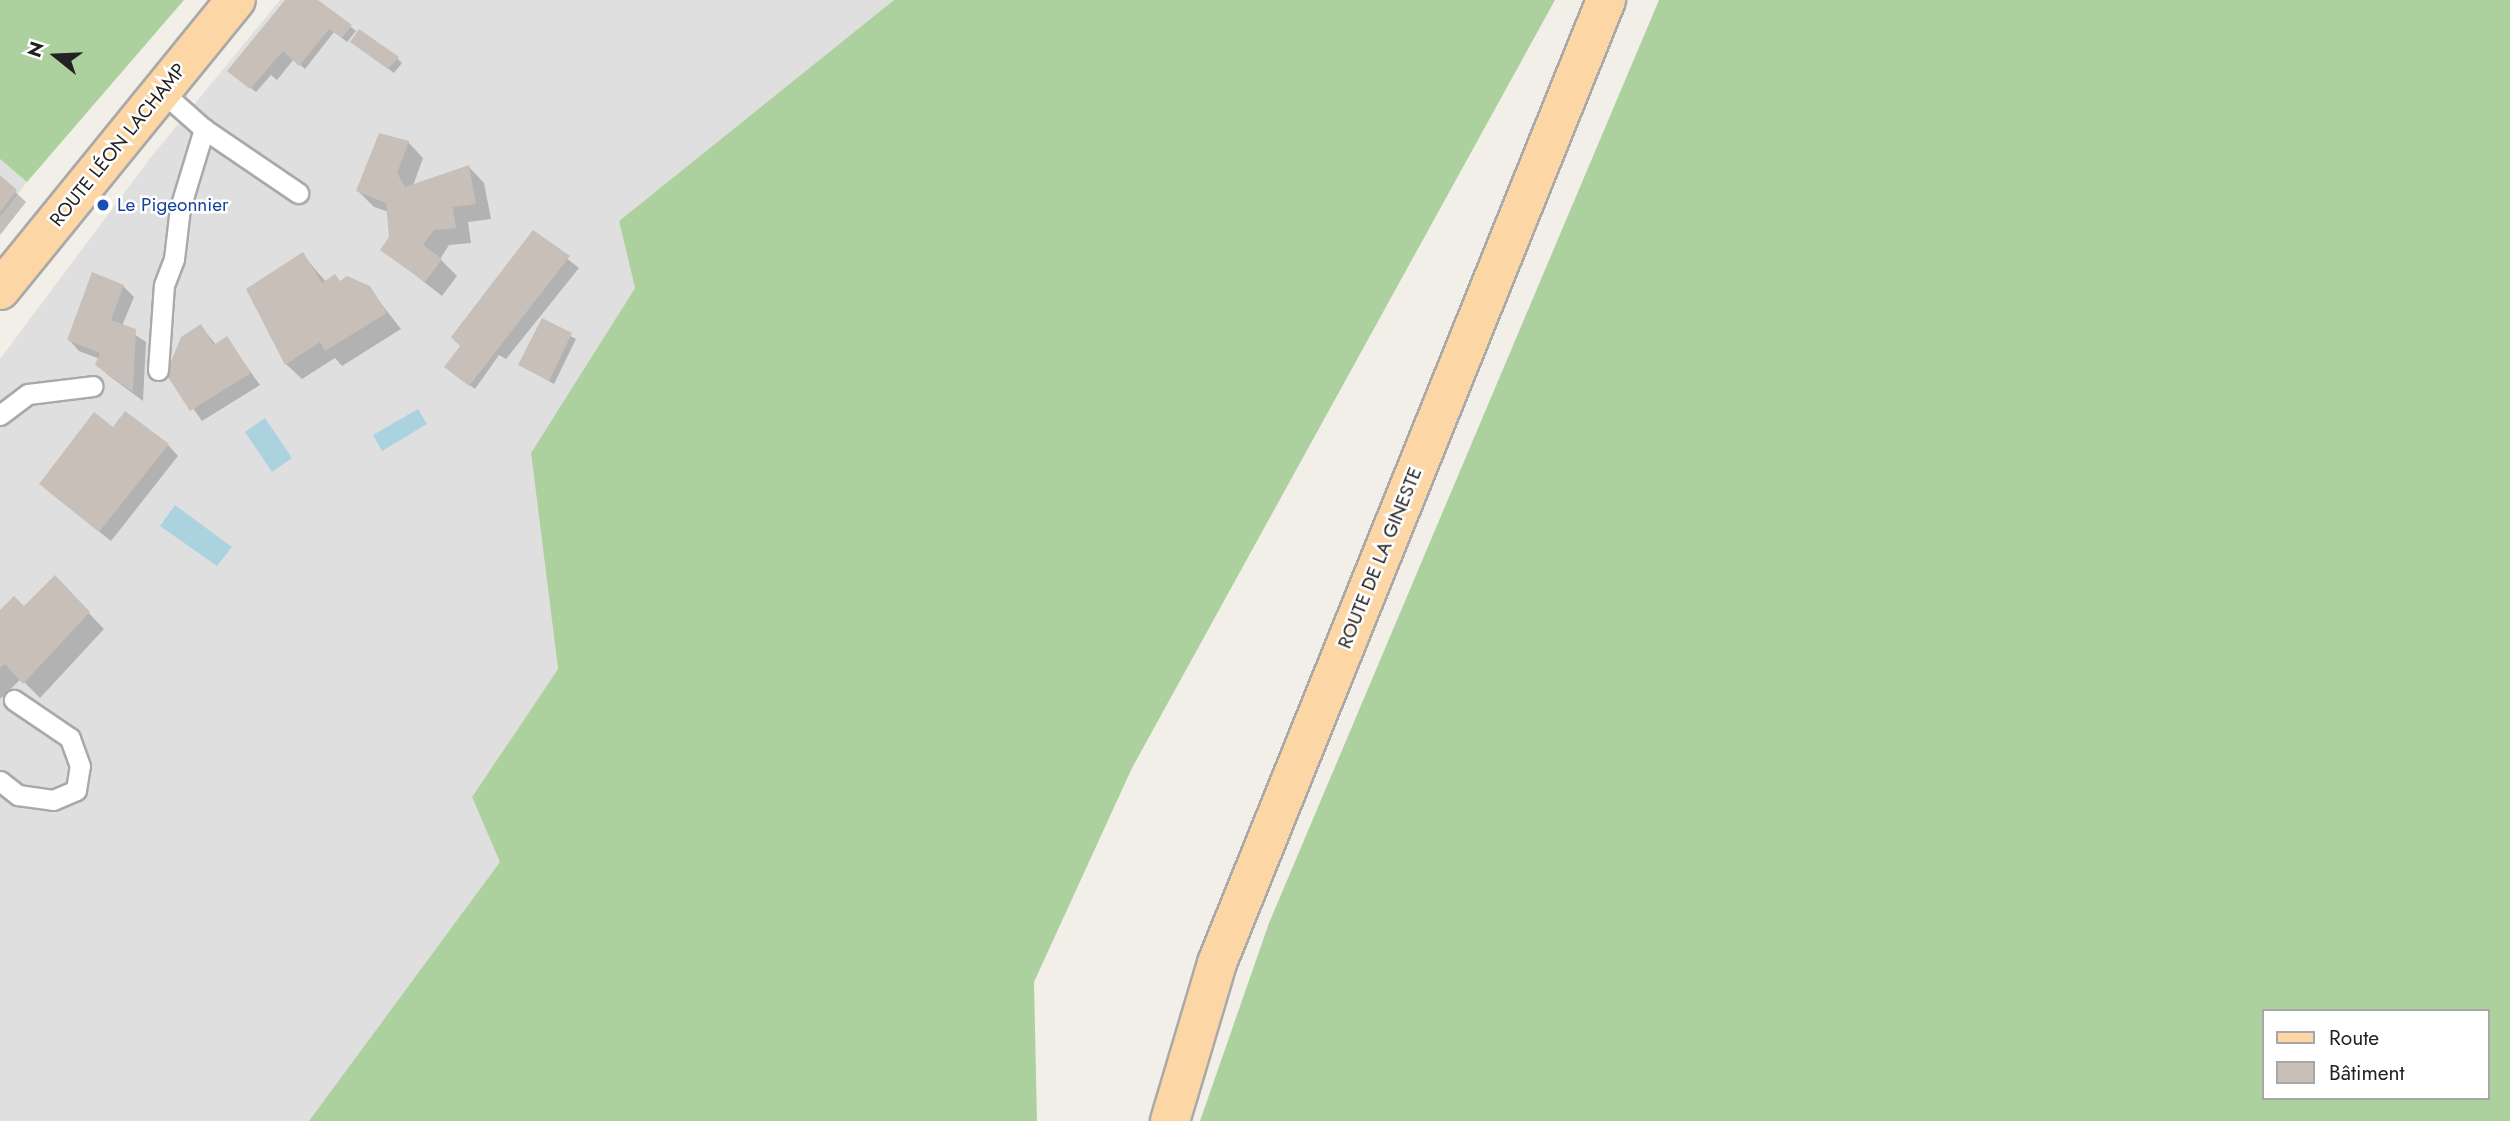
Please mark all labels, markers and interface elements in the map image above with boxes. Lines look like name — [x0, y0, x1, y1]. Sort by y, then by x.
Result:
north arrow — [21, 21, 91, 91]
text: N — [20, 38, 51, 61]
street label: ROUTE LÉON LACHAMP — [45, 59, 191, 231]
place label: Le Pigeonnier — [117, 194, 229, 216]
marker: Le Pigeonnier — [95, 197, 111, 213]
street label: ROUTE DE LA GINESTE — [1333, 464, 1427, 652]
legend — [2262, 1009, 2489, 1100]
text: Route — [2329, 1023, 2379, 1053]
text: Bâtiment — [2329, 1058, 2405, 1088]

